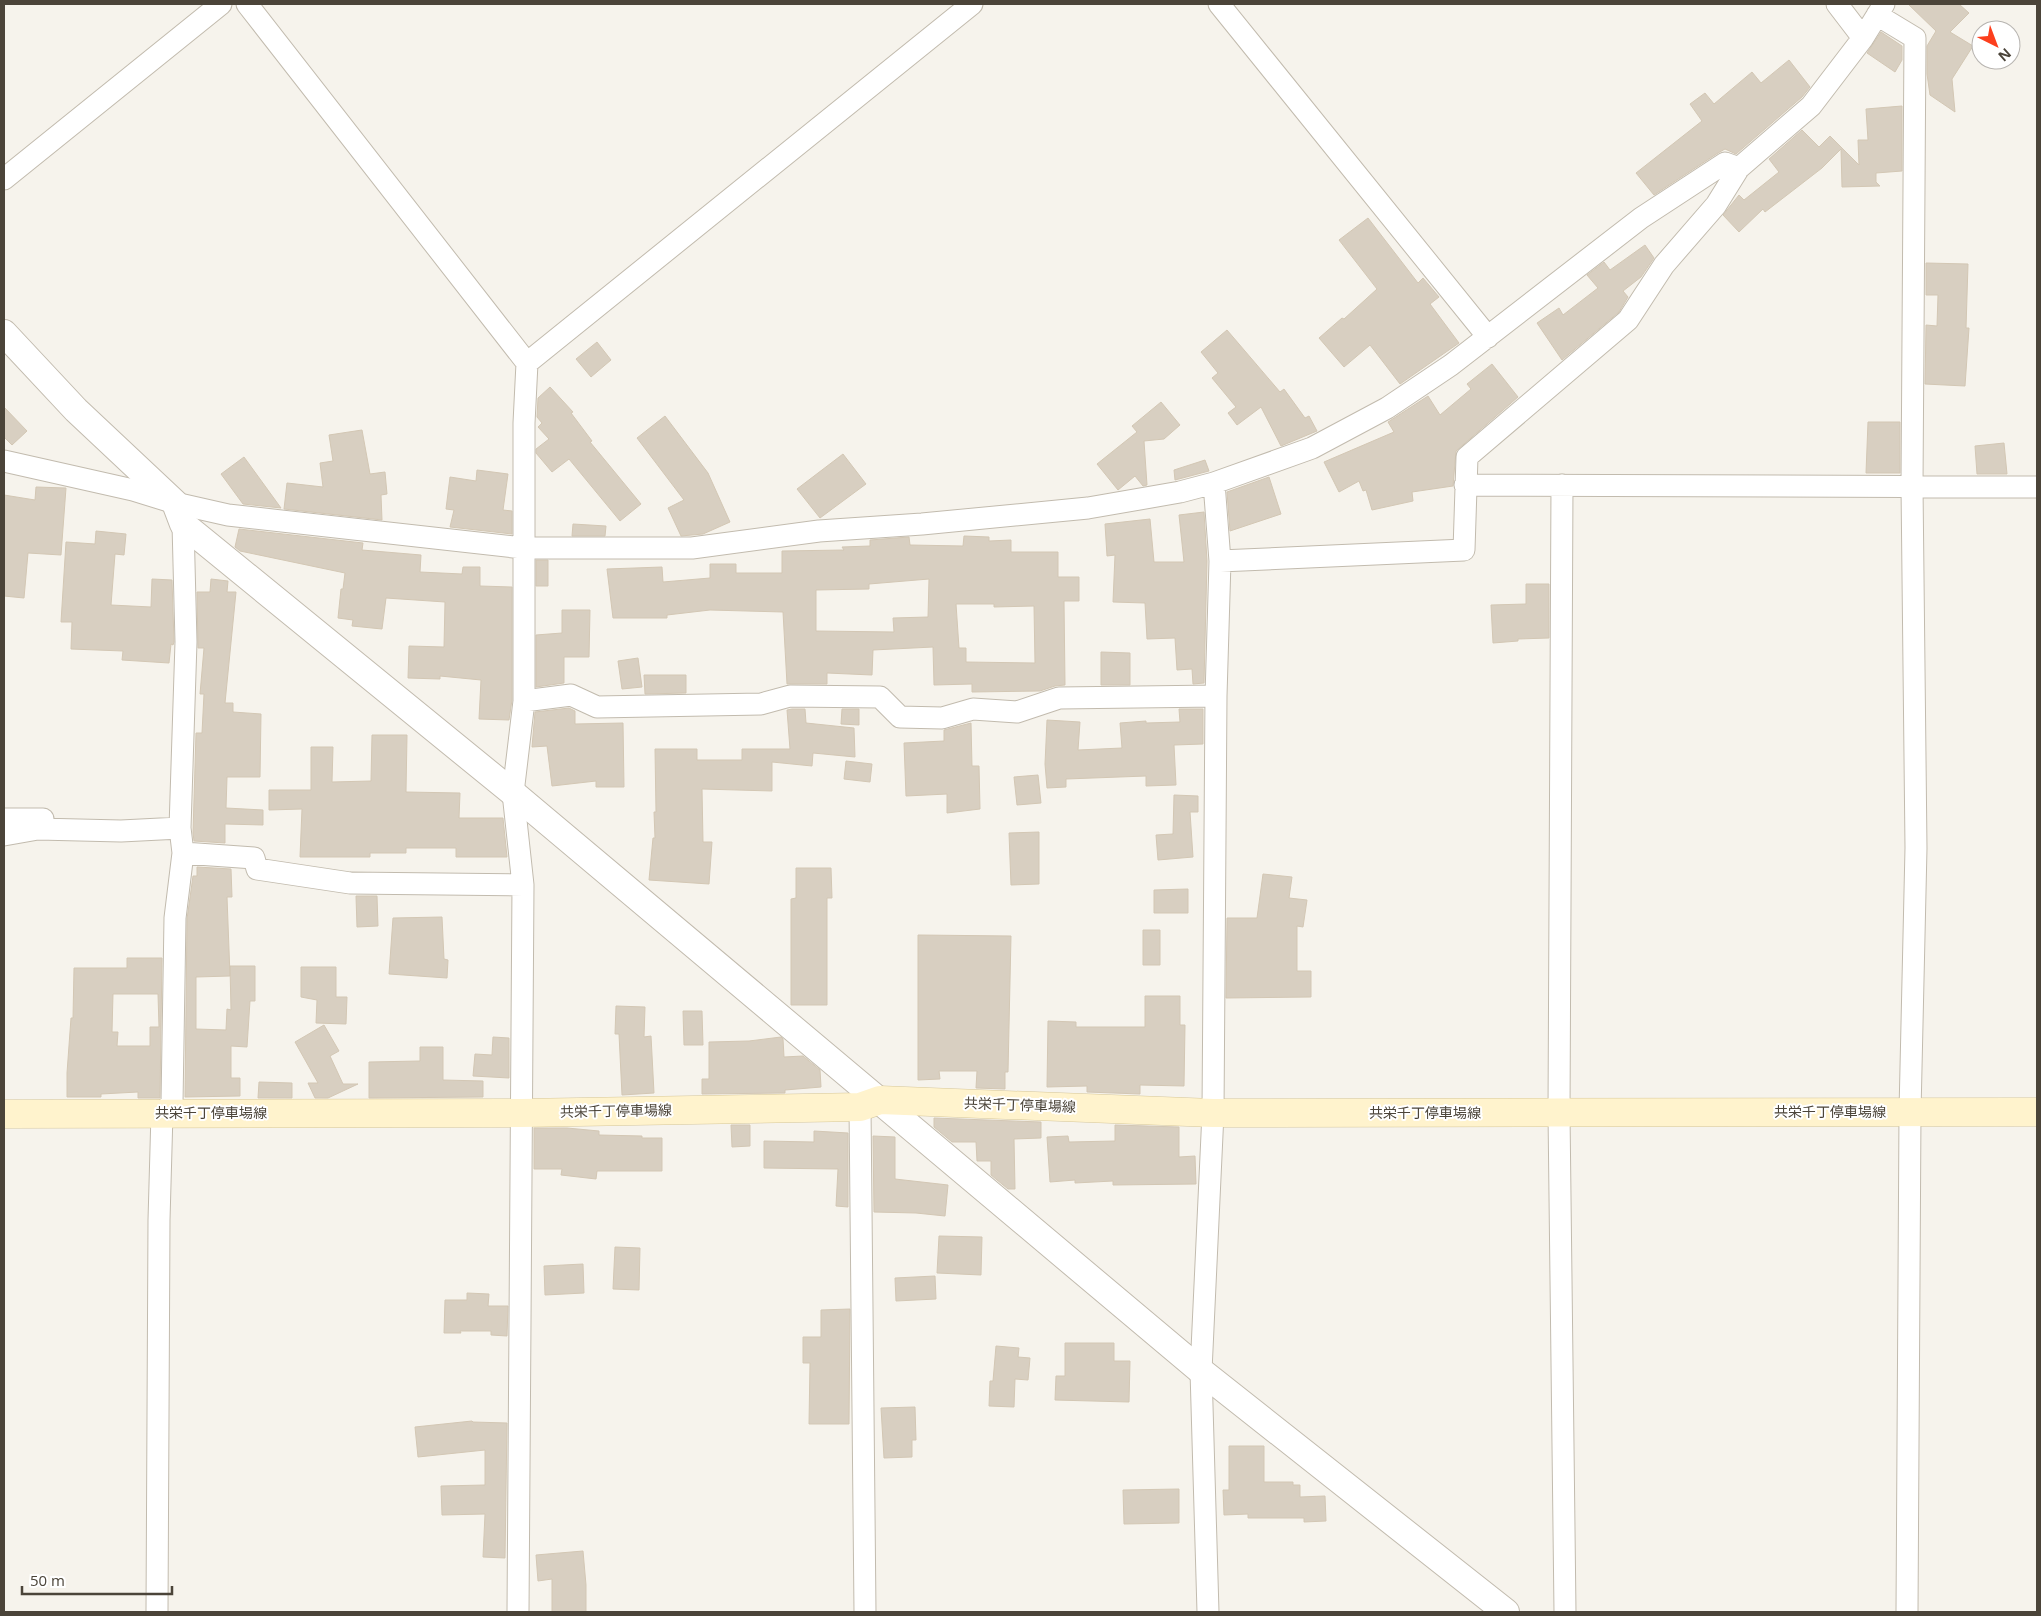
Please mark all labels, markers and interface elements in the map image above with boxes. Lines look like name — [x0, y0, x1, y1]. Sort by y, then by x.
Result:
north arrow — [1971, 20, 2021, 70]
text: N — [1994, 44, 2016, 66]
street label: 共栄千丁停車場線 — [964, 1093, 1076, 1116]
street label: 共栄千丁停車場線 — [560, 1100, 672, 1121]
street label: 共栄千丁停車場線 — [1774, 1102, 1886, 1121]
street label: 共栄千丁停車場線 — [155, 1103, 267, 1122]
street label: 共栄千丁停車場線 — [1369, 1103, 1481, 1122]
scale bar — [22, 1564, 172, 1596]
text: 50 m — [30, 1570, 65, 1590]

